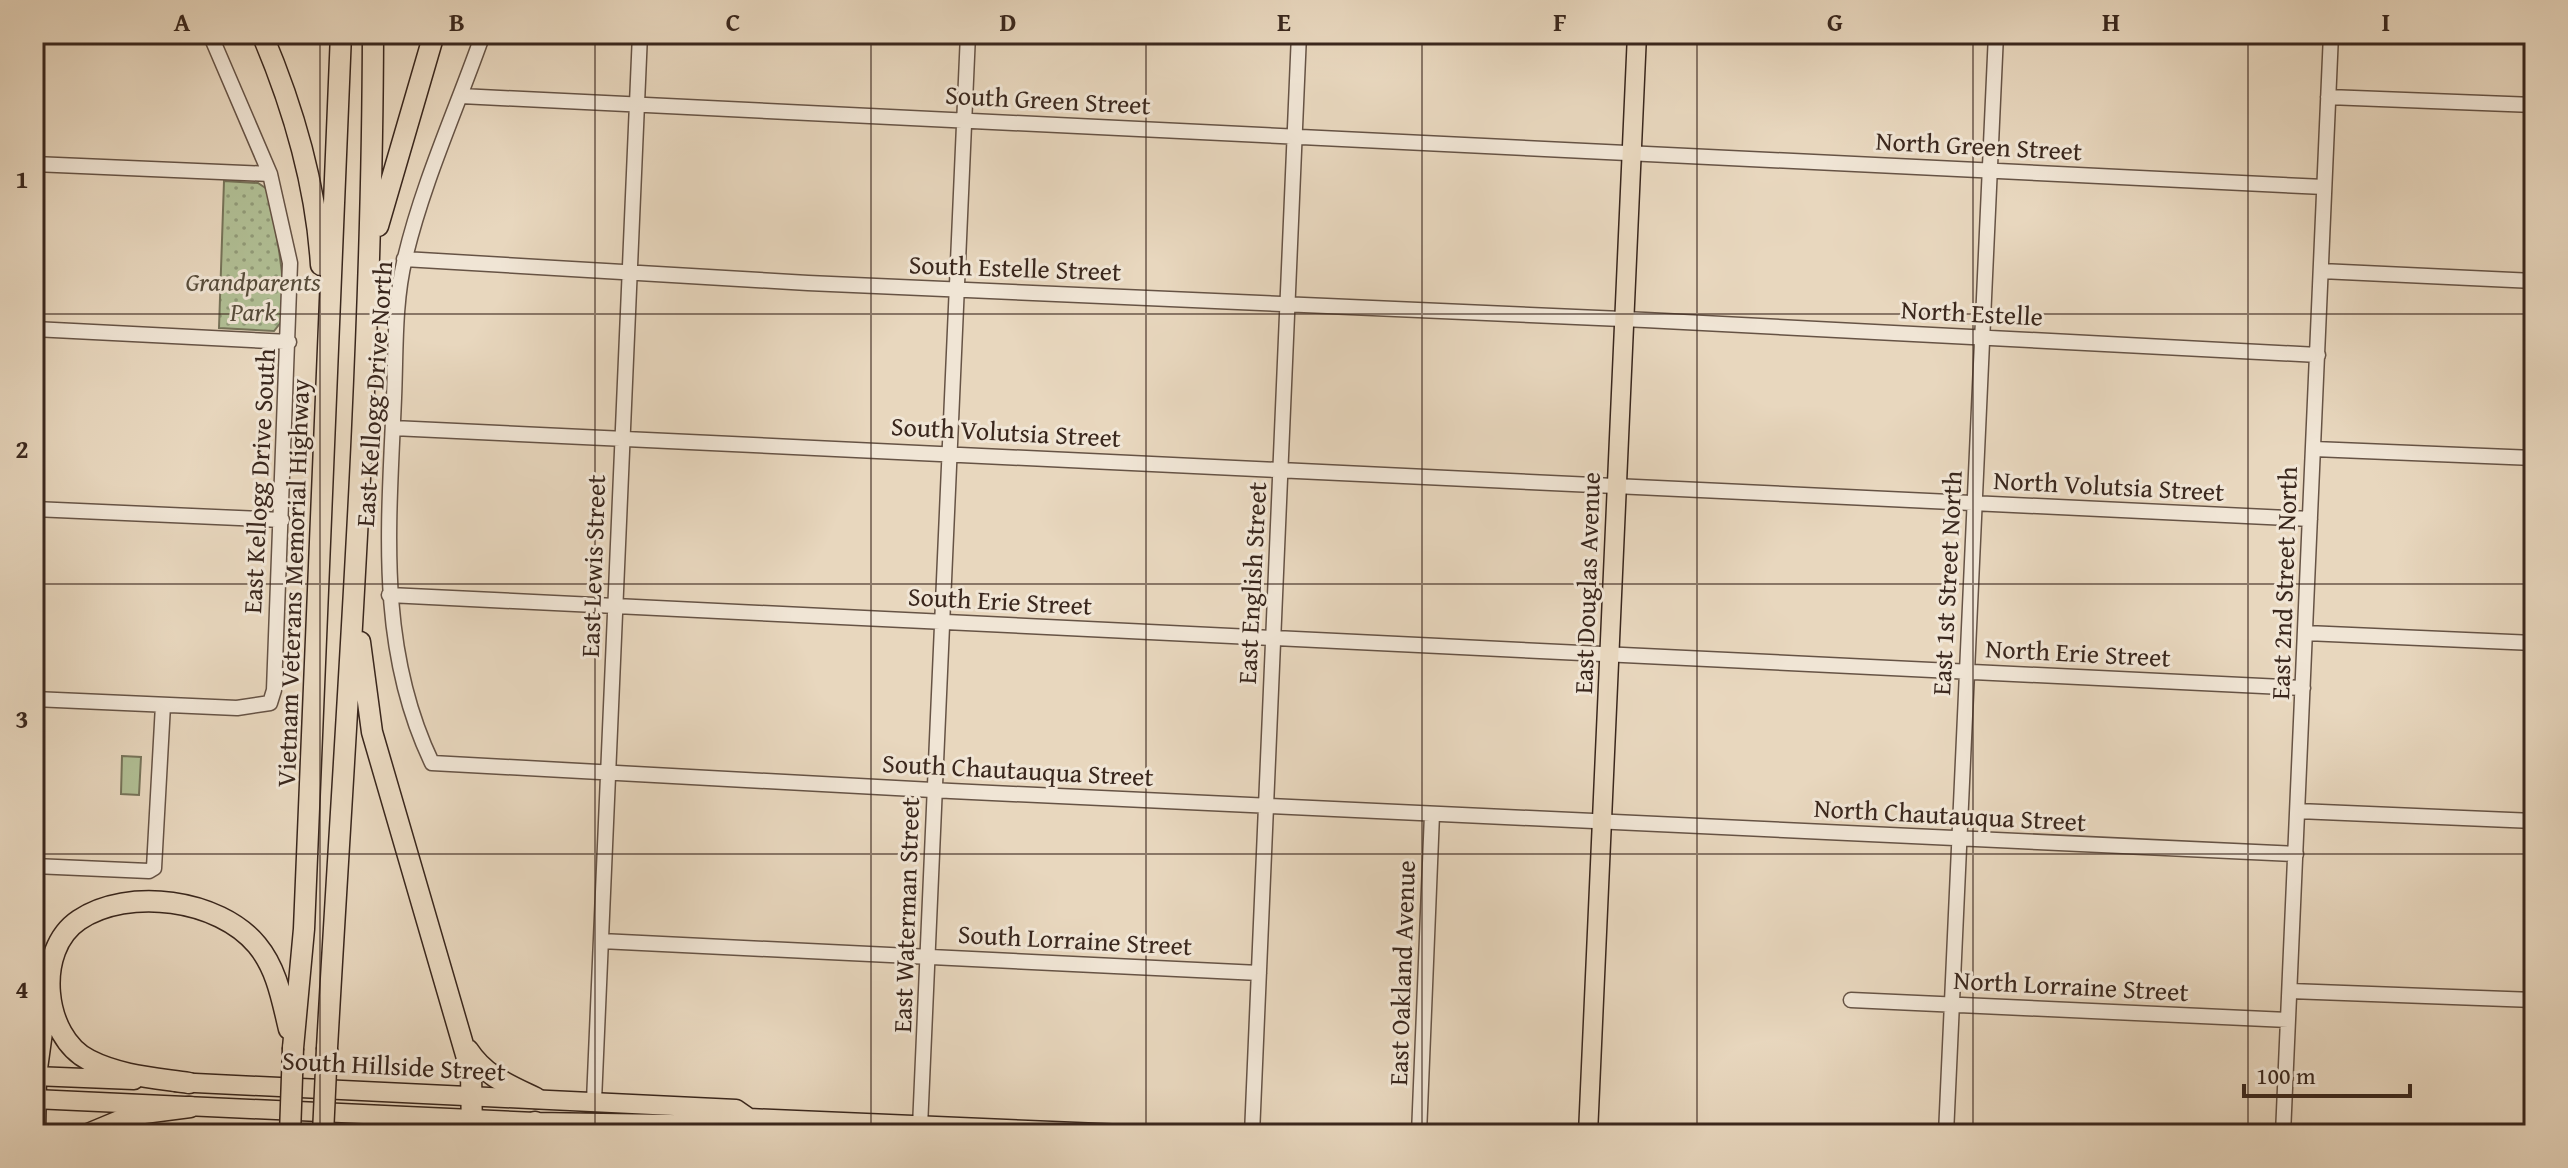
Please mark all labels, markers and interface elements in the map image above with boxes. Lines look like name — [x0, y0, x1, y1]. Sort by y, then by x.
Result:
text: A — [174, 2, 191, 41]
text: B — [449, 2, 465, 41]
text: C — [726, 2, 740, 41]
text: D — [1000, 2, 1016, 41]
text: E — [1277, 2, 1291, 41]
text: F — [1553, 2, 1567, 41]
text: G — [1827, 2, 1843, 41]
text: H — [2102, 2, 2120, 41]
text: I — [2382, 2, 2390, 41]
street label: South Green Street — [944, 75, 1152, 124]
street label: North Green Street — [1875, 121, 2083, 170]
text: 1 — [15, 159, 29, 198]
street label: South Estelle Street — [908, 244, 1122, 291]
street label: East Kellogg Drive North — [345, 259, 402, 528]
park label: Grandparents Park — [185, 262, 321, 331]
street label: North Estelle — [1900, 289, 2044, 336]
street label: East Kellogg Drive South — [232, 347, 285, 615]
street label: Vietnam Veterans Memorial Highway — [266, 378, 319, 788]
street label: South Volutsia Street — [890, 406, 1122, 457]
text: 2 — [15, 429, 29, 468]
street label: North Volutsia Street — [1993, 460, 2225, 511]
street label: East 2nd Street North — [2260, 465, 2307, 700]
street label: East 1st Street North — [1921, 469, 1972, 696]
street label: East Douglas Avenue — [1563, 471, 1610, 695]
street label: East Lewis Street — [570, 474, 615, 658]
street label: East English Street — [1227, 481, 1276, 685]
street label: South Erie Street — [907, 576, 1093, 625]
street label: North Erie Street — [1984, 628, 2172, 677]
text: 3 — [15, 699, 29, 738]
street label: South Chautauqua Street — [881, 743, 1155, 796]
street label: North Chautauqua Street — [1813, 788, 2087, 841]
street label: East Waterman Street — [882, 796, 929, 1033]
street label: East Oakland Avenue — [1378, 860, 1425, 1086]
street label: South Lorraine Street — [957, 914, 1193, 965]
street label: North Lorraine Street — [1952, 960, 2190, 1011]
text: 4 — [15, 969, 29, 1008]
street label: South Hillside Street — [281, 1040, 507, 1091]
scale bar — [2244, 1048, 2410, 1098]
text: 100 m — [2256, 1058, 2316, 1093]

